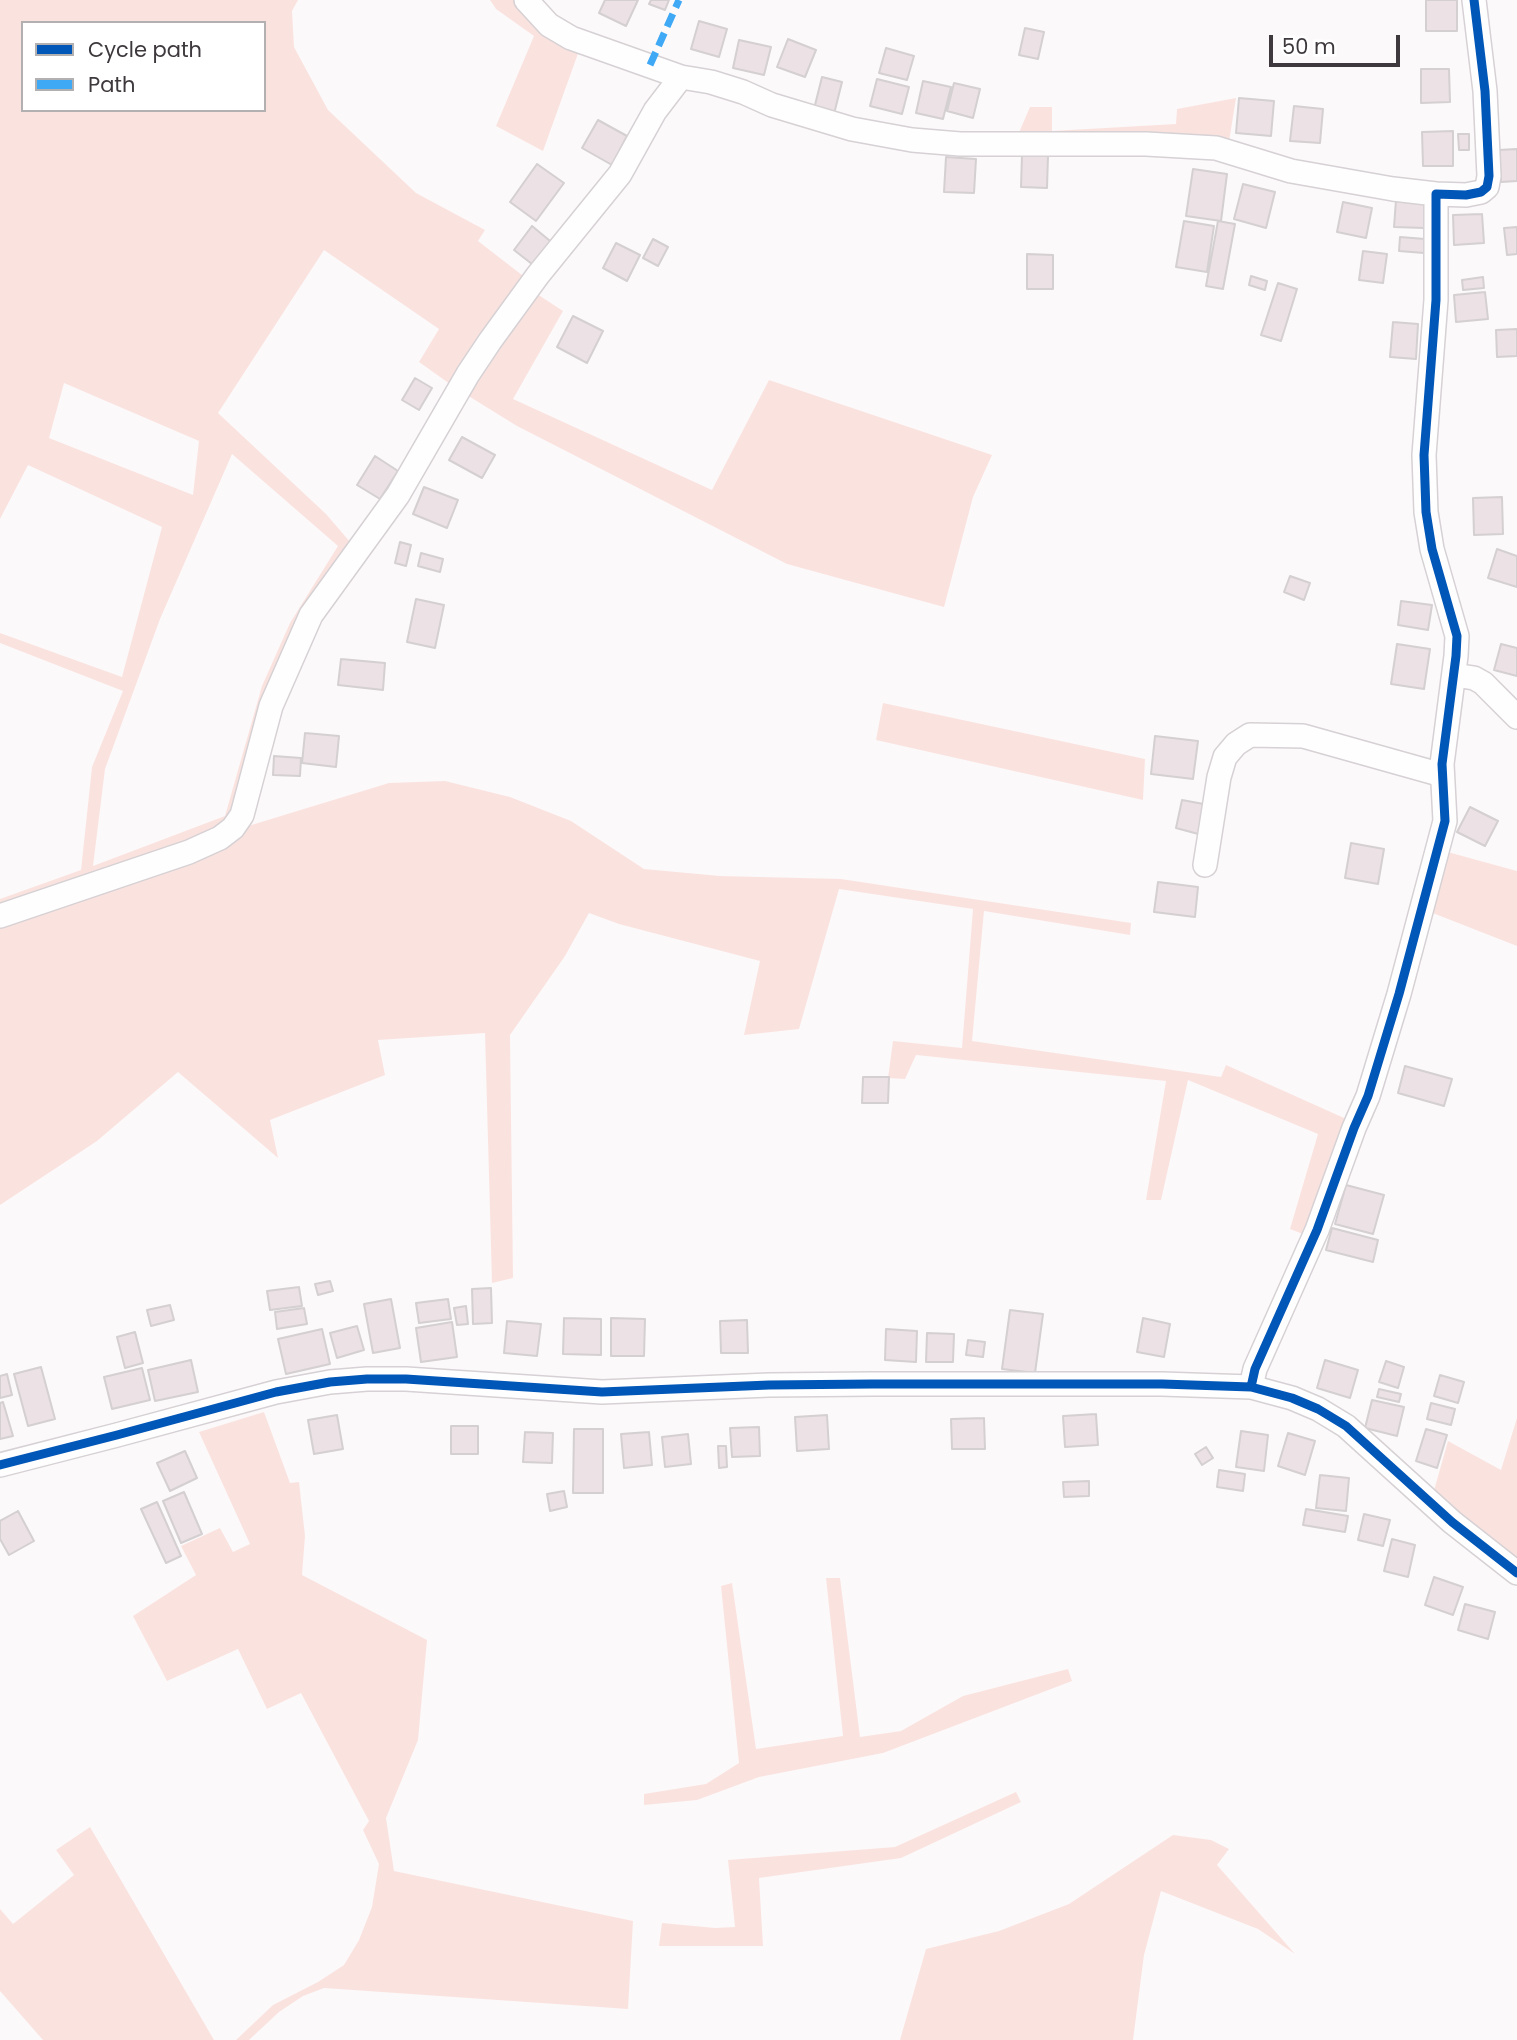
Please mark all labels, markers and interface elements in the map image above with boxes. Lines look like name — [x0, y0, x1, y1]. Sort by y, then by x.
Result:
legend — [21, 21, 266, 112]
scale bar — [1272, 21, 1403, 65]
text: 50 m — [1282, 32, 1336, 61]
text: Cycle path — [88, 35, 202, 64]
text: Path — [88, 70, 135, 99]

